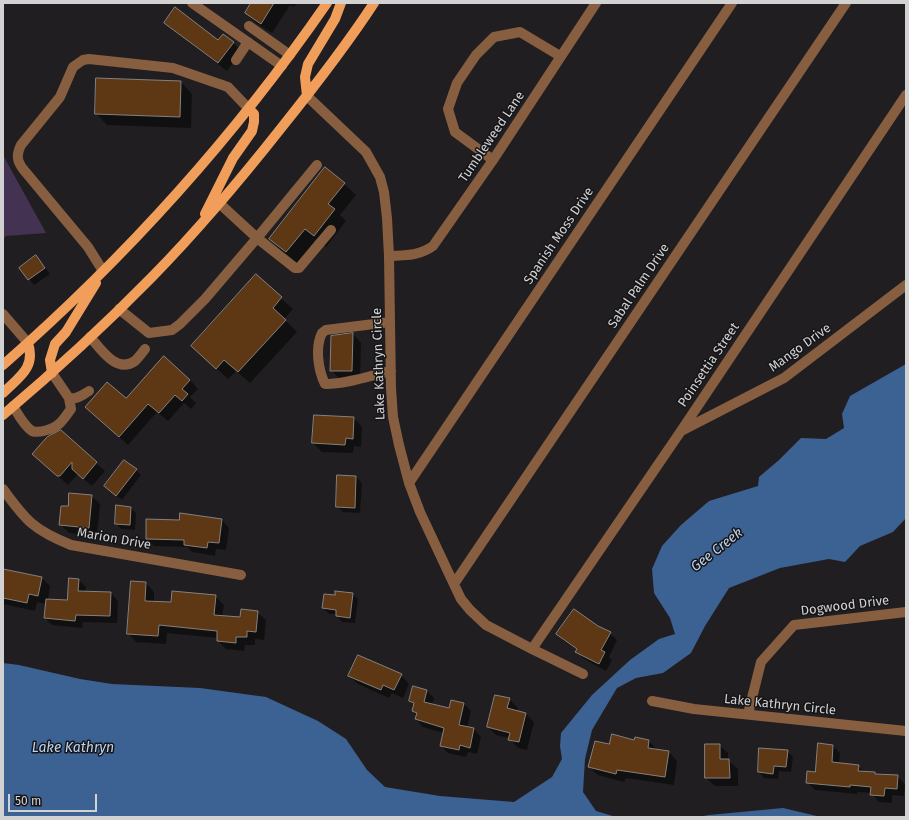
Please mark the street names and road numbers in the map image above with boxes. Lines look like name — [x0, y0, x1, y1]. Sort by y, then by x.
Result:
street label: Tumbleweed Lane — [456, 89, 528, 185]
street label: Spanish Moss Drive — [521, 184, 597, 288]
street label: Sabal Palm Drive — [605, 241, 673, 331]
street label: Lake Kathryn Circle — [369, 307, 389, 421]
street label: Poinsettia Street — [675, 320, 743, 410]
street label: Mango Drive — [766, 320, 834, 376]
street label: Marion Drive — [76, 525, 152, 553]
street label: Dogwood Drive — [800, 593, 890, 619]
street label: Lake Kathryn Circle — [723, 691, 837, 719]

